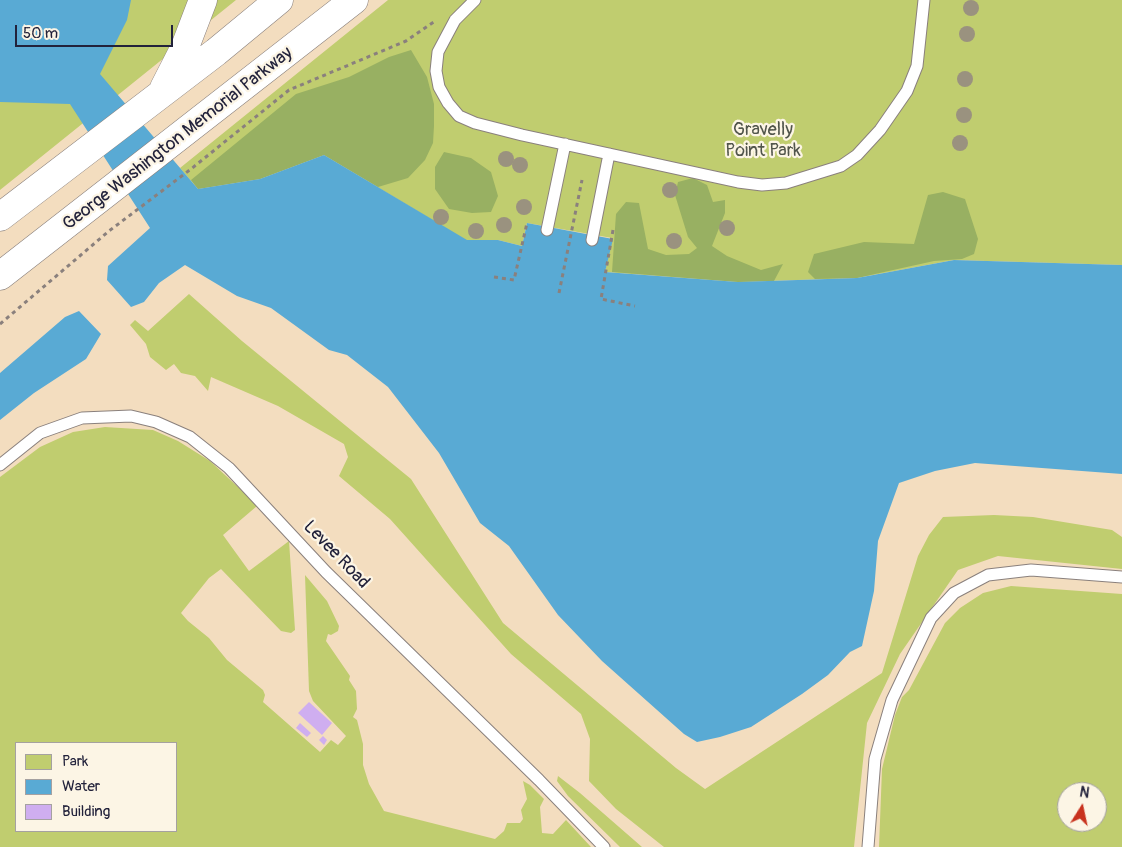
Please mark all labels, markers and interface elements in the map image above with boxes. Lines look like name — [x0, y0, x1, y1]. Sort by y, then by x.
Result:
scale bar — [18, 15, 175, 47]
text: 50 m — [23, 24, 58, 43]
street label: George Washington Memorial Parkway — [59, 43, 297, 235]
park label: Gravelly Point Park — [725, 119, 801, 162]
street label: Levee Road — [298, 517, 374, 593]
legend — [15, 742, 178, 832]
text: Park — [62, 752, 88, 771]
text: Water — [62, 777, 100, 796]
north arrow — [1057, 782, 1107, 832]
text: N — [1078, 784, 1091, 802]
text: Building — [62, 802, 110, 821]

